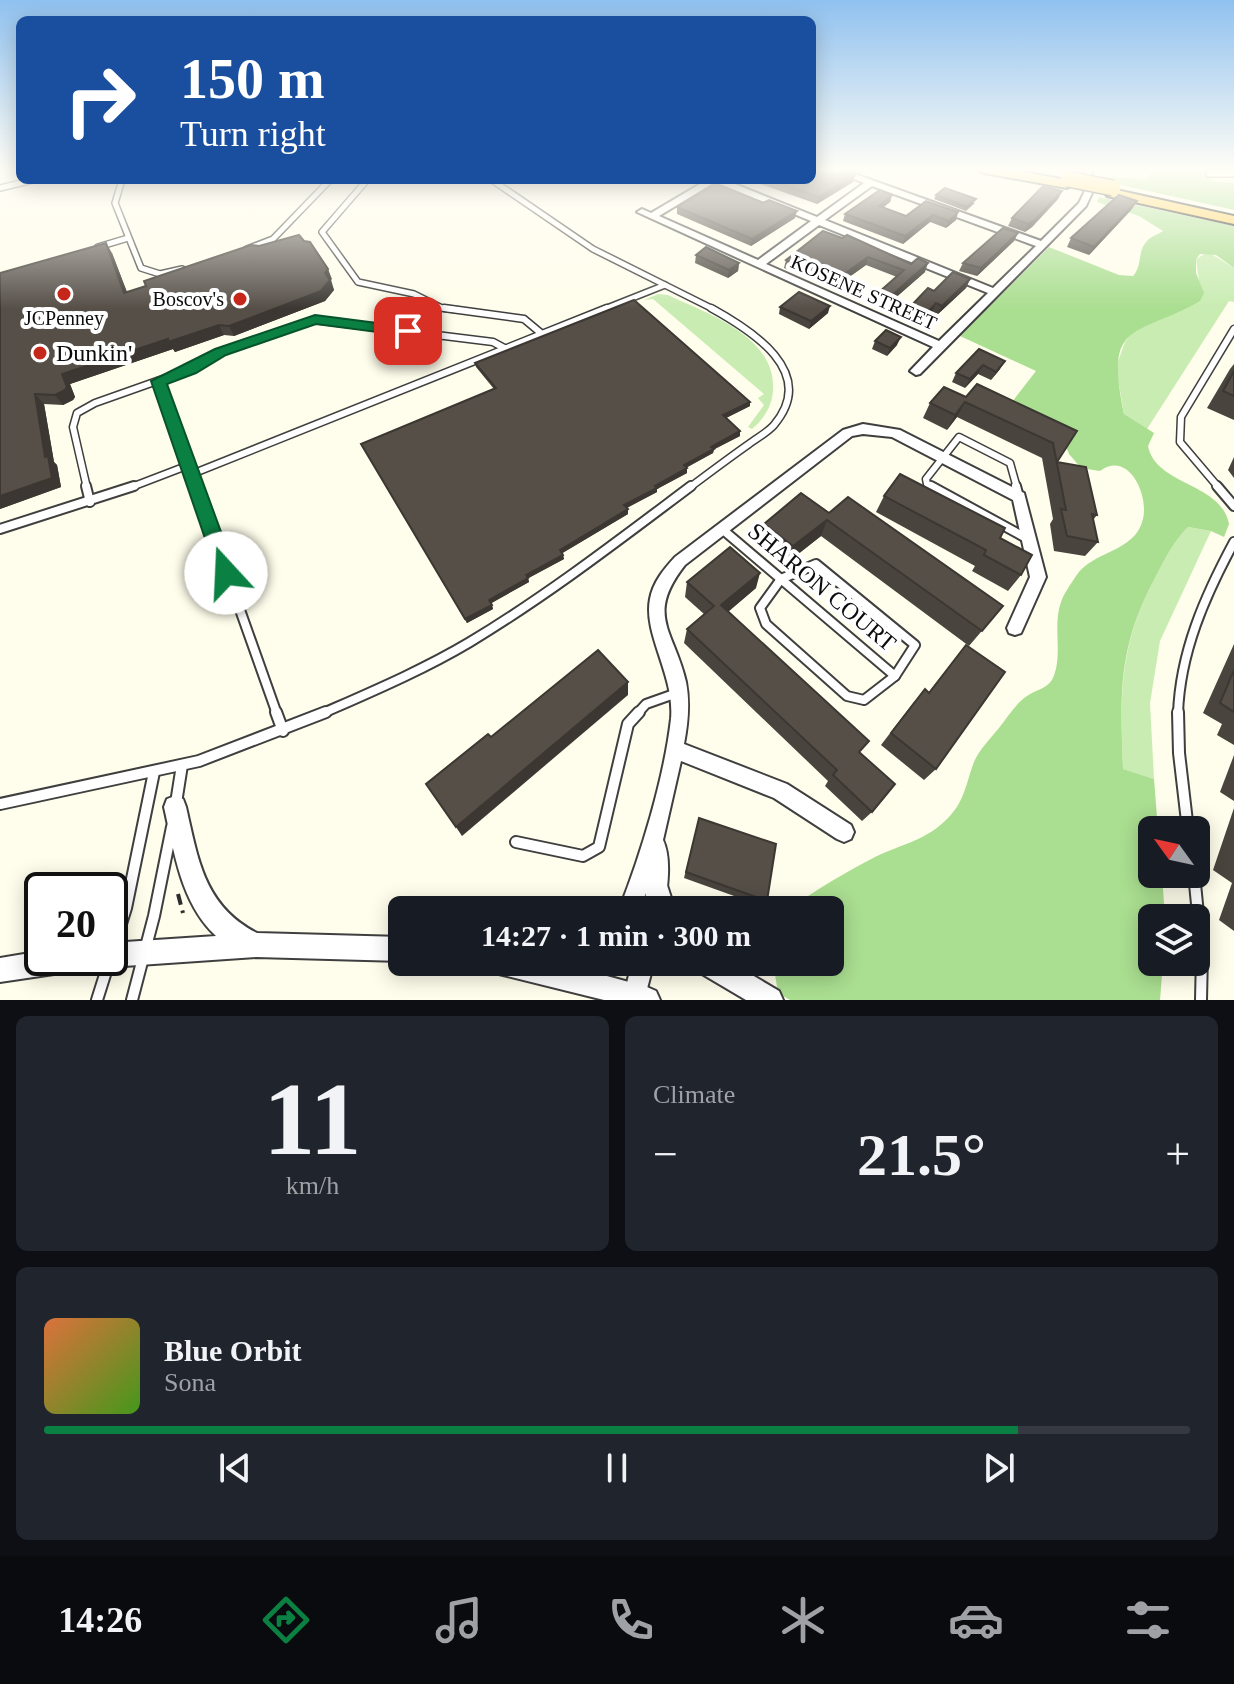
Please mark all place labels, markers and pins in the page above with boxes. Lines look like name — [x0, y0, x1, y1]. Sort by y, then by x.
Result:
marker: JCPenney — [55, 285, 73, 303]
place label: Boscov's — [153, 288, 224, 310]
marker: Boscov's — [231, 290, 249, 308]
pin — [374, 297, 442, 365]
place label: JCPenney — [24, 307, 104, 330]
place label: Dunkin' — [56, 340, 132, 366]
marker: Dunkin' — [31, 344, 49, 362]

